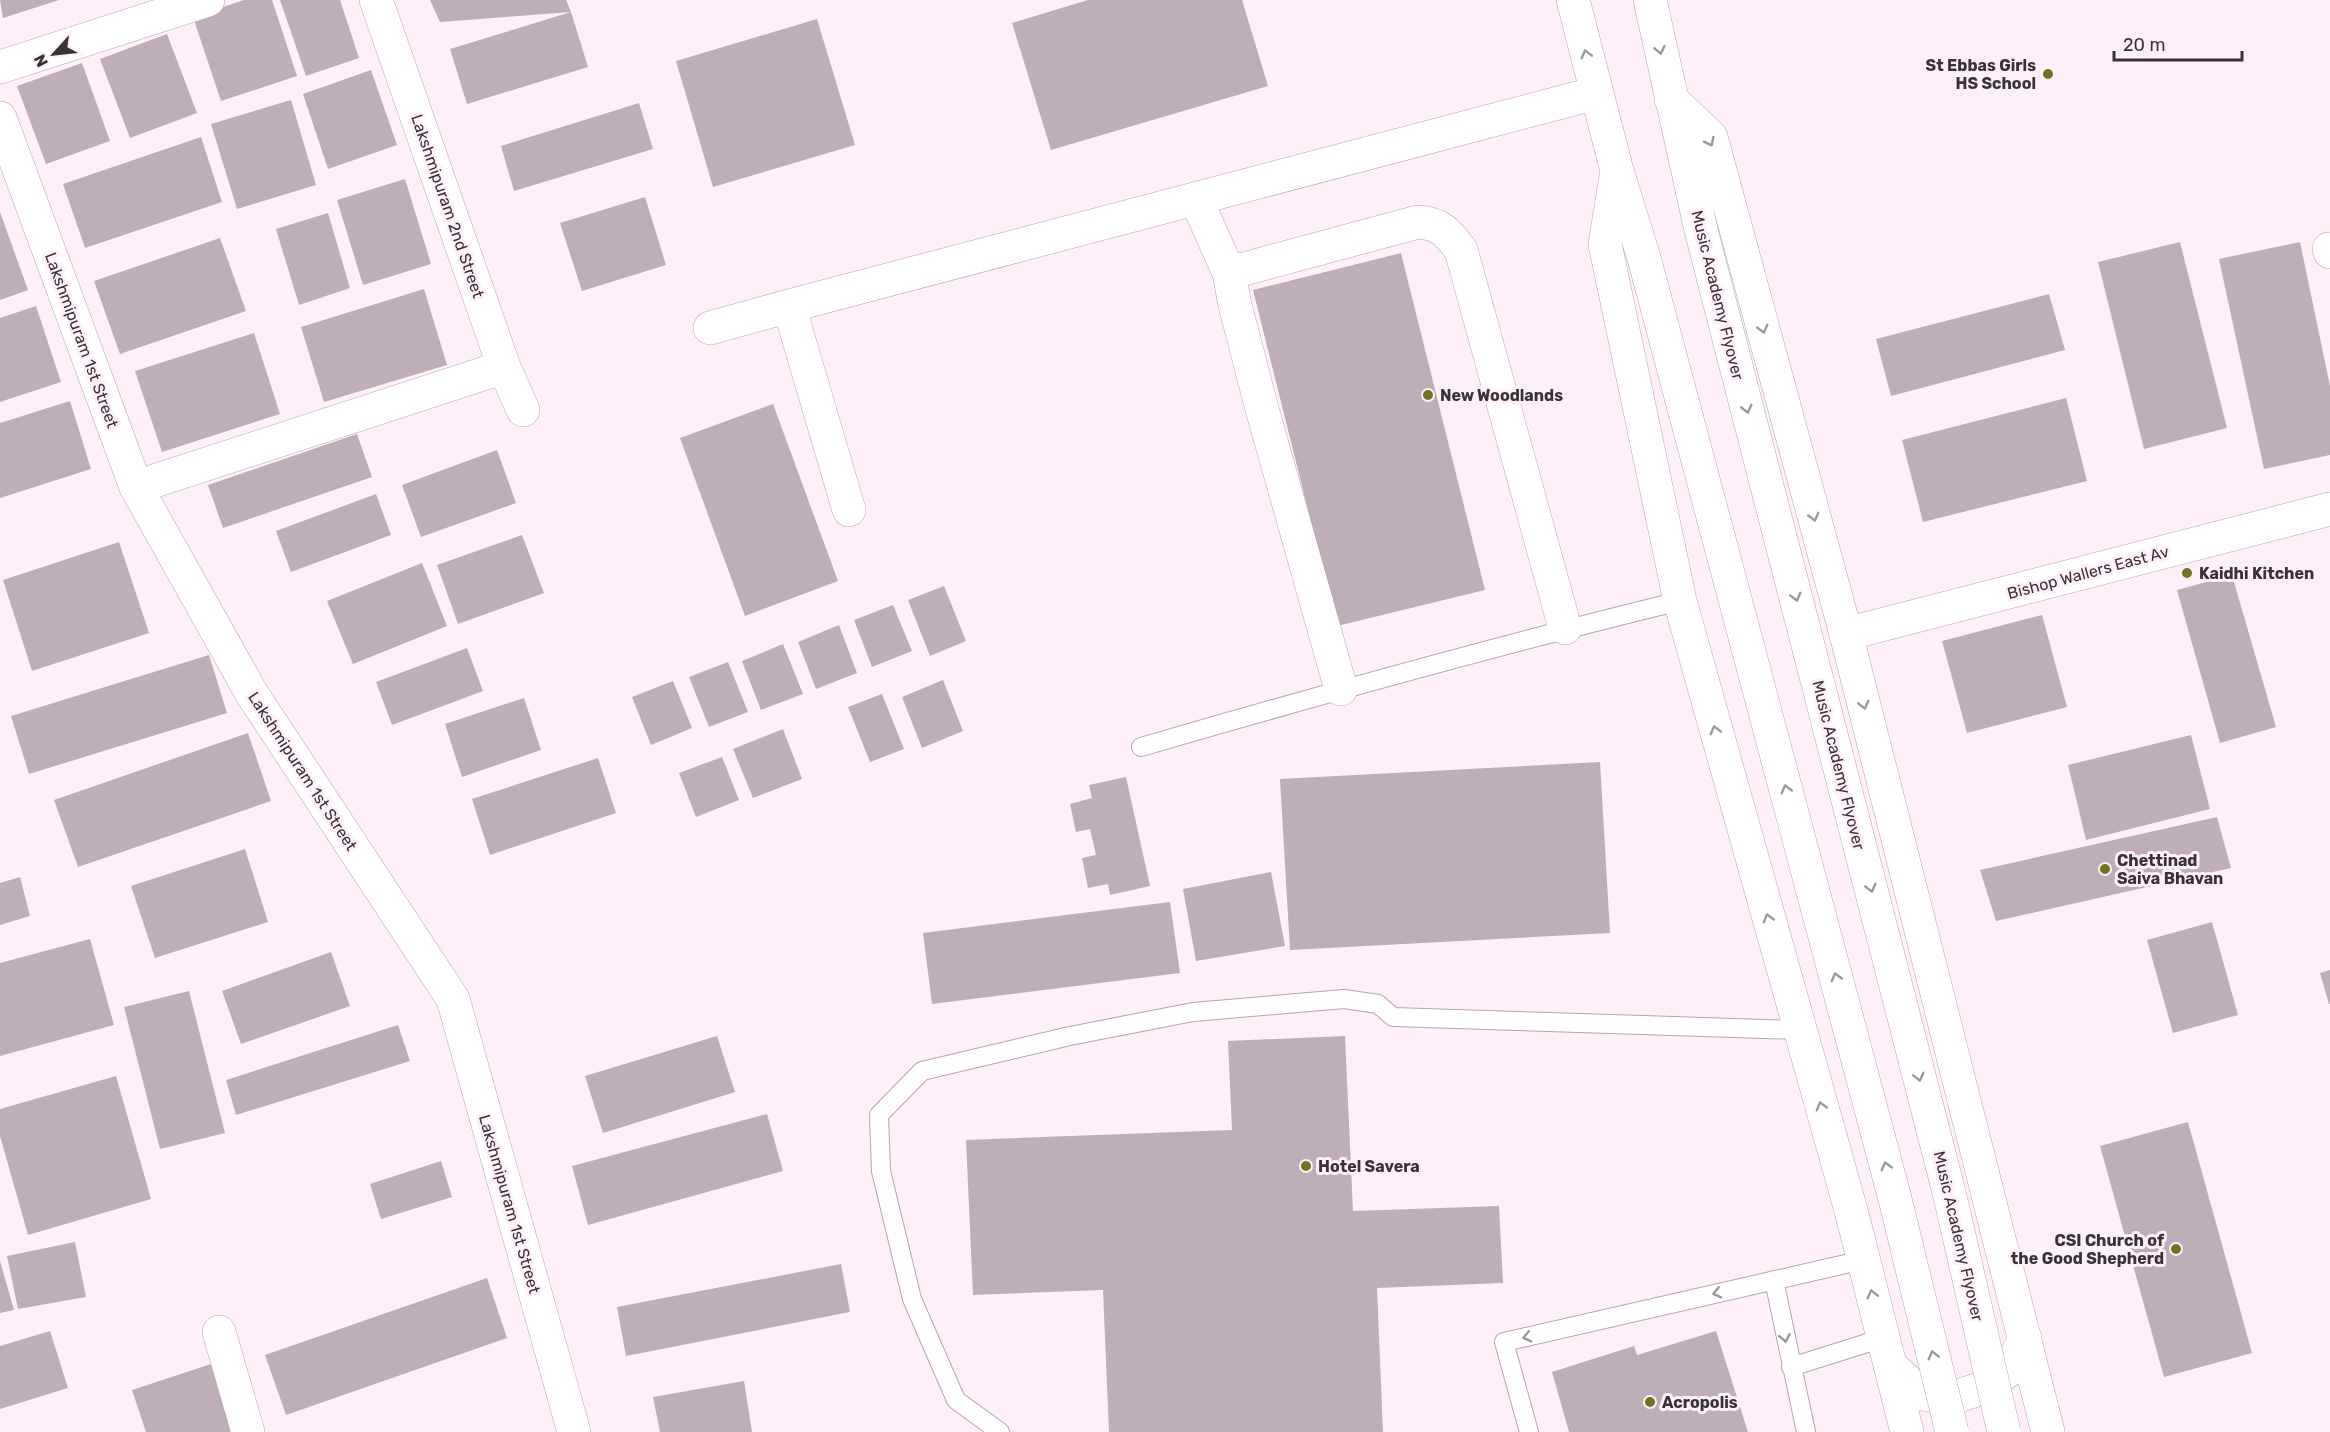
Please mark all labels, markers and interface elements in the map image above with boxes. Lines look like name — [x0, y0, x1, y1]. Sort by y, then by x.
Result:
north arrow — [24, 24, 84, 84]
scale bar — [2114, 24, 2242, 62]
text: 20 m — [2123, 34, 2165, 56]
one-way arrow — [1653, 44, 1666, 54]
one-way arrow — [1581, 49, 1594, 59]
text: N — [30, 51, 52, 70]
place label: St Ebbas Girls HS School — [1926, 56, 2036, 93]
marker: St Ebbas Girls HS School — [2041, 67, 2055, 81]
street label: Lakshmipuram 2nd Street — [407, 112, 488, 300]
one-way arrow — [1702, 135, 1714, 146]
street label: Music Academy Flyover — [1687, 208, 1748, 382]
street label: Lakshmipuram 1st Street — [41, 250, 122, 431]
one-way arrow — [1755, 324, 1768, 334]
place label: New Woodlands — [1440, 386, 1563, 405]
marker: New Woodlands — [1421, 388, 1435, 402]
one-way arrow — [1739, 403, 1752, 413]
one-way arrow — [1806, 512, 1819, 522]
street label: Bishop Wallers East Av — [2005, 542, 2171, 603]
place label: Kaidhi Kitchen — [2199, 564, 2314, 583]
marker: Kaidhi Kitchen — [2180, 566, 2194, 580]
one-way arrow — [1788, 592, 1801, 602]
street label: Music Academy Flyover — [1808, 678, 1869, 852]
street label: Lakshmipuram 1st Street — [244, 688, 361, 854]
one-way arrow — [1856, 700, 1869, 710]
one-way arrow — [1710, 726, 1722, 736]
one-way arrow — [1780, 784, 1793, 794]
place label: Chettinad Saiva Bhavan — [2117, 851, 2223, 888]
marker: Chettinad Saiva Bhavan — [2098, 862, 2112, 876]
one-way arrow — [1863, 883, 1876, 893]
one-way arrow — [1762, 913, 1775, 923]
one-way arrow — [1830, 972, 1843, 982]
one-way arrow — [1912, 1071, 1925, 1081]
one-way arrow — [1816, 1101, 1828, 1112]
street label: Lakshmipuram 1st Street — [475, 1112, 544, 1296]
street label: Music Academy Flyover — [1930, 1149, 1987, 1323]
place label: Hotel Savera — [1318, 1157, 1420, 1176]
marker: Hotel Savera — [1299, 1159, 1313, 1173]
one-way arrow — [1881, 1161, 1893, 1172]
place label: CSI Church of the Good Shepherd — [2011, 1231, 2165, 1268]
marker: CSI Church of the Good Shepherd — [2169, 1242, 2183, 1256]
one-way arrow — [1712, 1286, 1722, 1299]
one-way arrow — [1866, 1289, 1879, 1299]
one-way arrow — [1522, 1330, 1532, 1343]
one-way arrow — [1778, 1332, 1791, 1342]
one-way arrow — [1928, 1350, 1941, 1360]
place label: Acropolis — [1662, 1393, 1738, 1412]
marker: Acropolis — [1643, 1395, 1657, 1409]

